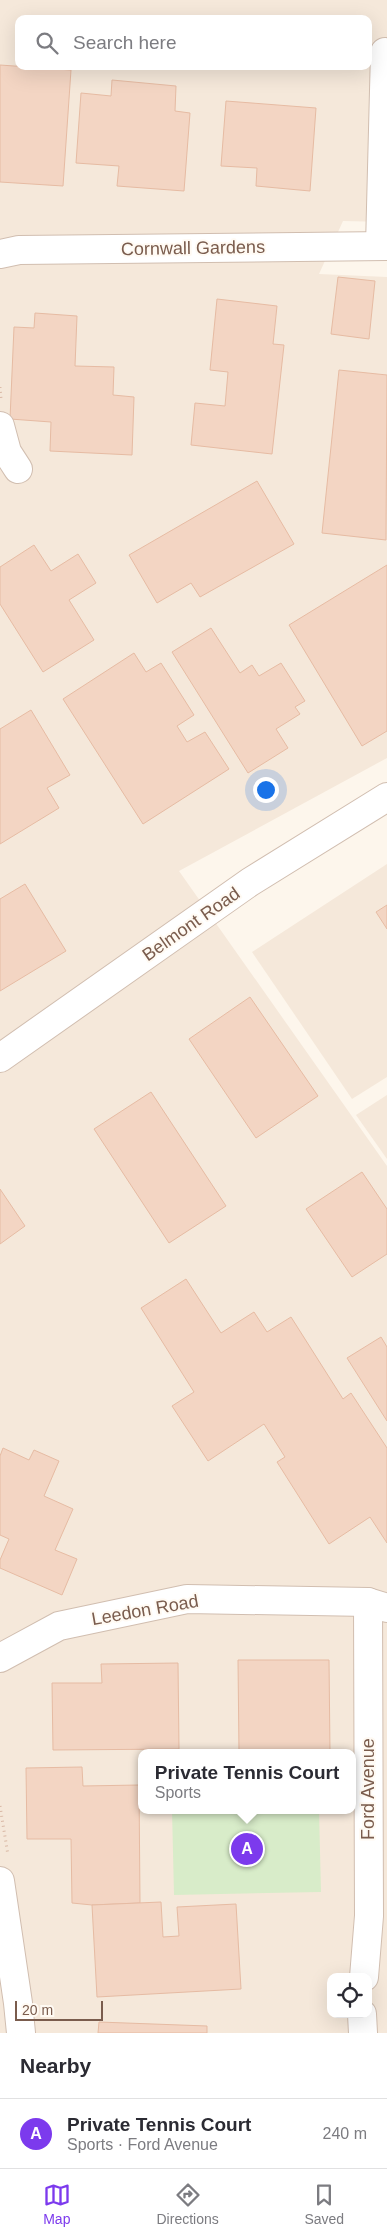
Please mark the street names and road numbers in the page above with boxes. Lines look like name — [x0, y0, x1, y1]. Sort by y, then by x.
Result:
street label: Cornwall Gardens — [121, 237, 265, 259]
street label: Belmont Road — [139, 883, 243, 965]
street label: Leedon Road — [90, 1591, 200, 1629]
street label: Ford Avenue — [358, 1738, 378, 1840]

